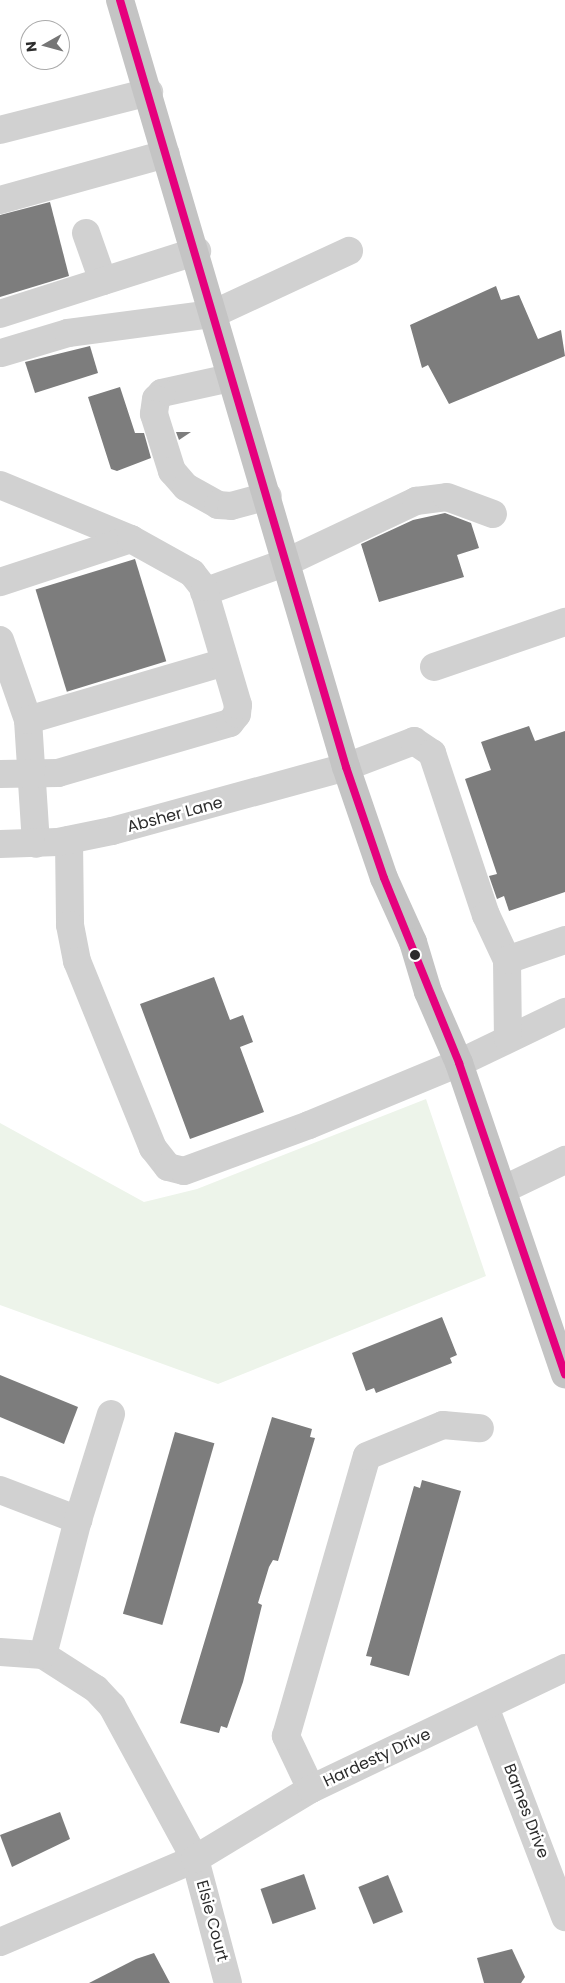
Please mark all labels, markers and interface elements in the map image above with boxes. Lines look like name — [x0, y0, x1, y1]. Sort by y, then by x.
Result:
north arrow — [20, 20, 70, 70]
text: N — [21, 40, 42, 53]
street label: Absher Lane — [125, 793, 225, 837]
unlabelled marker — [410, 950, 420, 960]
street label: Hardesty Drive — [320, 1725, 434, 1791]
street label: Barnes Drive — [499, 1761, 553, 1861]
street label: Elsie Court — [192, 1878, 232, 1964]

